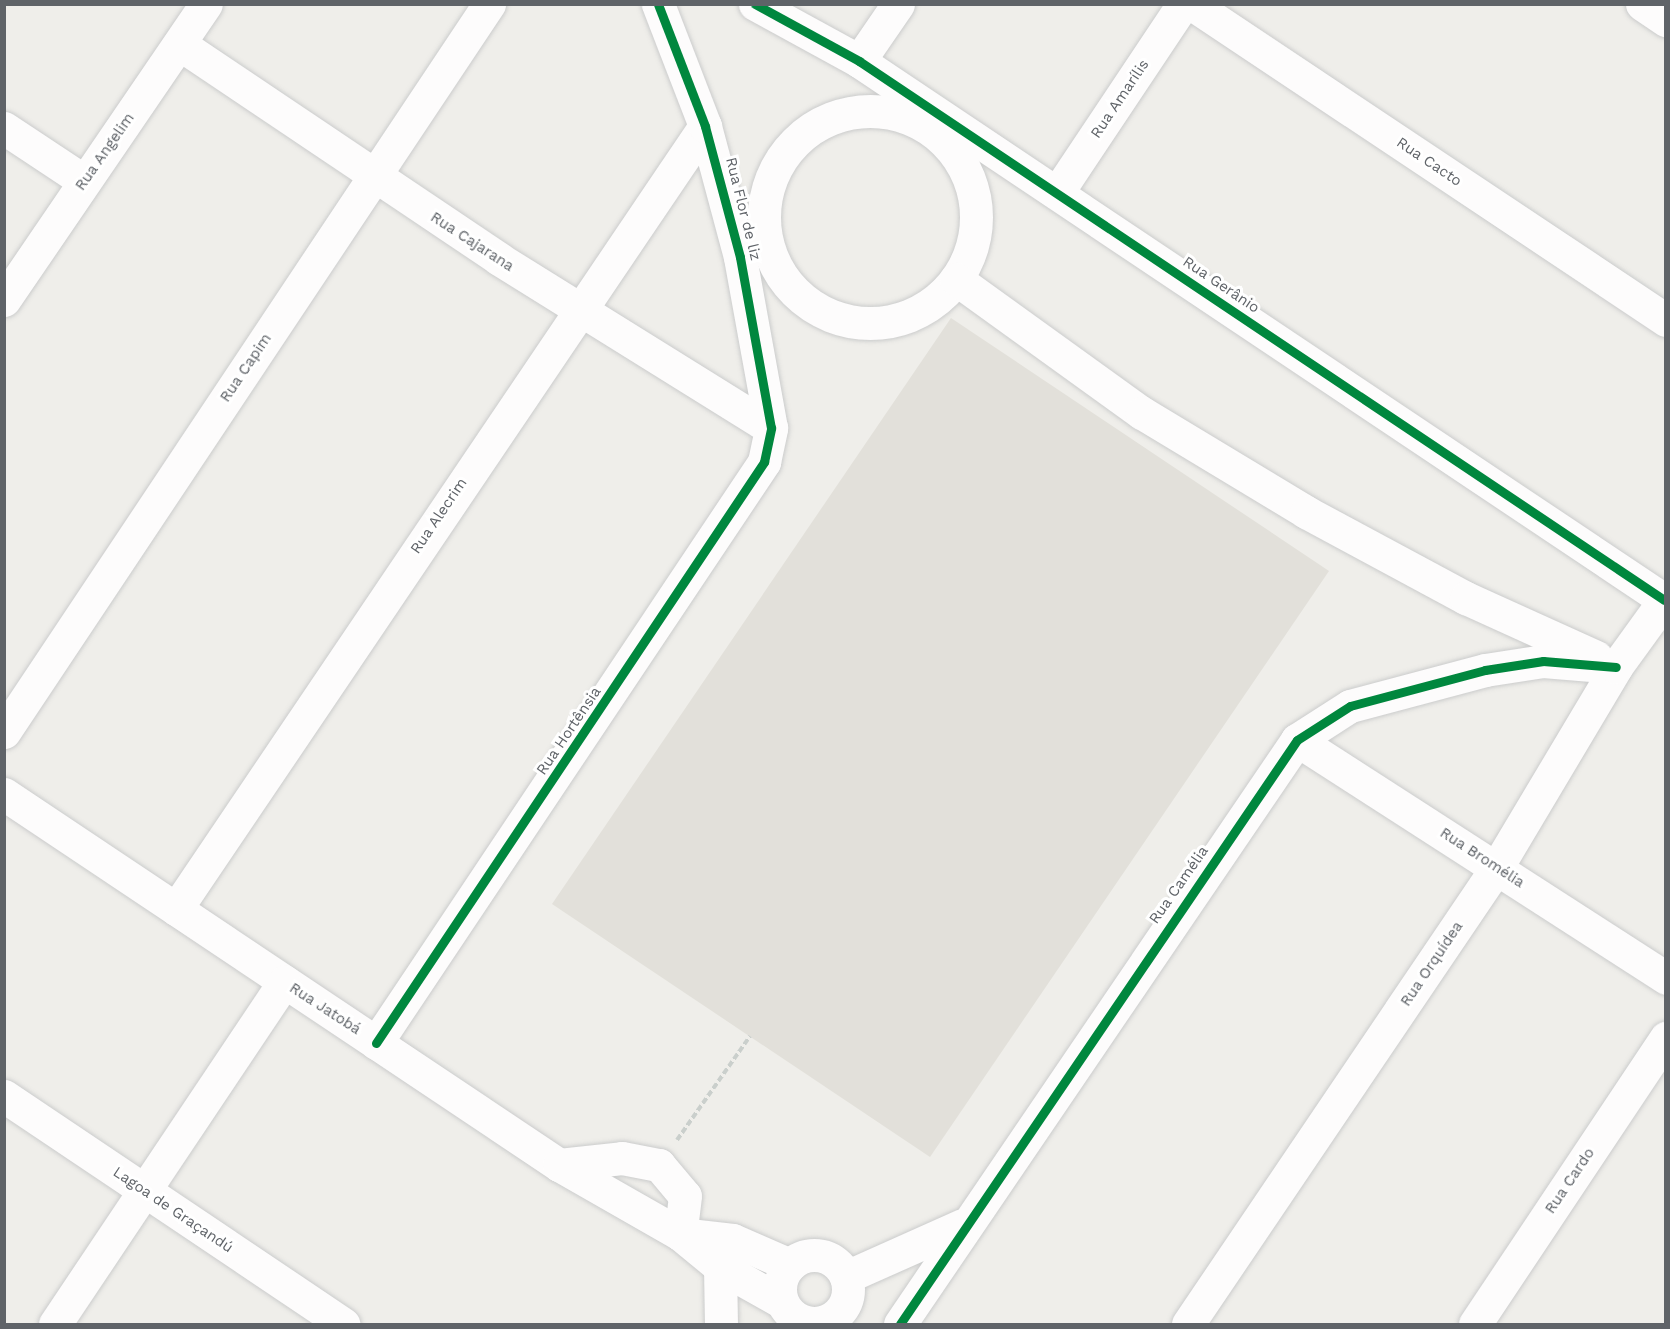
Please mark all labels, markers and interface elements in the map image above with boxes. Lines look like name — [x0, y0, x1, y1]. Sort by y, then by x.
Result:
street label: Rua Amarílis — [1087, 56, 1153, 142]
street label: Rua Angelim — [71, 109, 139, 195]
street label: Rua Cacto — [1393, 134, 1465, 190]
street label: Rua Flor de liz — [721, 155, 765, 263]
street label: Rua Cajarana — [427, 208, 517, 276]
street label: Rua Gerânio — [1179, 253, 1263, 317]
street label: Rua Capim — [216, 330, 276, 406]
street label: Rua Alecrim — [407, 474, 471, 558]
street label: Rua Hortênsia — [533, 683, 605, 779]
street label: Rua Bromélia — [1436, 824, 1528, 892]
street label: Rua Camélia — [1145, 842, 1213, 928]
street label: Rua Orquídea — [1397, 918, 1467, 1010]
street label: Rua Jatobá — [286, 979, 364, 1039]
street label: Rua Cardo — [1541, 1145, 1599, 1217]
street label: Lagoa de Graçandú — [109, 1163, 237, 1257]

